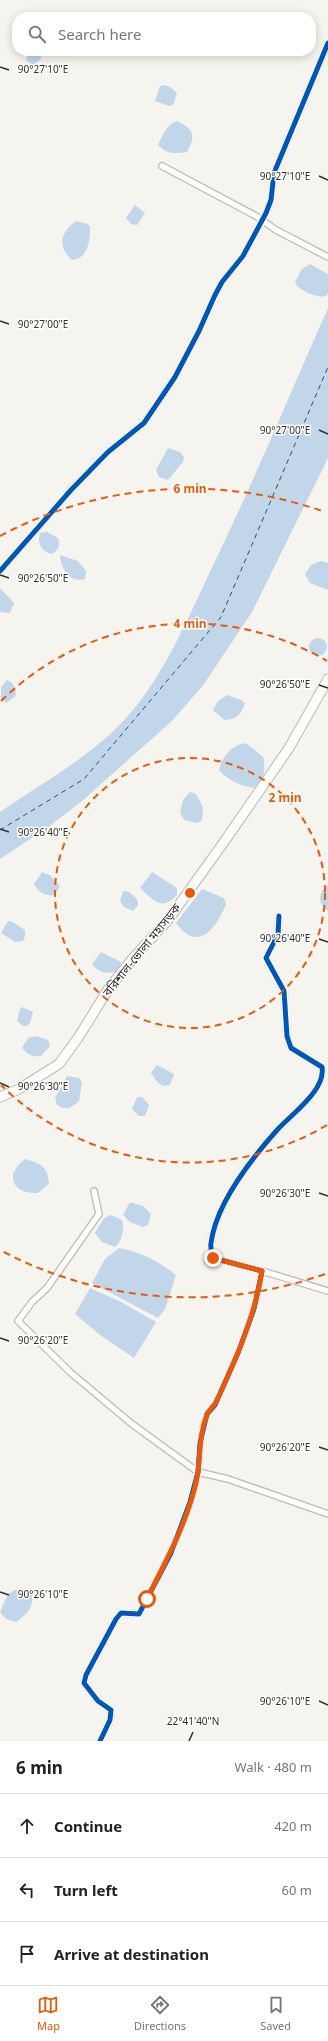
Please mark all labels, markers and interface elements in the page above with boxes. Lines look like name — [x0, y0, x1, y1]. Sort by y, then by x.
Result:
search box — [12, 12, 316, 56]
icon: search — [26, 23, 48, 45]
text: Search here — [58, 24, 141, 44]
text: 90°27'10"E — [18, 62, 68, 76]
text: 90°27'10"E — [260, 169, 310, 183]
text: 90°27'00"E — [18, 317, 68, 331]
text: 90°27'00"E — [260, 423, 310, 437]
text: 6 min — [173, 480, 207, 497]
text: 90°26'50"E — [18, 571, 68, 585]
text: 4 min — [173, 615, 207, 632]
text: 90°26'50"E — [260, 677, 310, 691]
text: 2 min — [268, 789, 302, 806]
text: 90°26'40"E — [18, 825, 68, 839]
centre of rings — [183, 886, 197, 900]
street label: বরিশাল-ভোলা মহাসড়ক — [98, 899, 185, 1001]
text: 90°26'40"E — [260, 931, 310, 945]
text: 90°26'30"E — [18, 1079, 68, 1093]
text: 90°26'30"E — [260, 1186, 310, 1200]
route end — [204, 1249, 222, 1267]
text: 90°26'20"E — [18, 1333, 68, 1347]
text: 90°26'20"E — [260, 1440, 310, 1454]
text: 90°26'10"E — [18, 1587, 68, 1601]
route start — [138, 1590, 156, 1608]
text: 90°26'10"E — [260, 1694, 310, 1708]
text: 22°41'40"N — [167, 1714, 219, 1728]
text: 6 min — [16, 1756, 63, 1779]
text: Walk · 480 m — [234, 1758, 312, 1776]
icon: ahead — [16, 1815, 38, 1837]
text: Continue — [54, 1816, 122, 1836]
text: 420 m — [274, 1817, 312, 1835]
icon: left — [16, 1879, 38, 1901]
text: Turn left — [54, 1880, 118, 1900]
text: 60 m — [282, 1881, 312, 1899]
icon: arrive — [16, 1943, 38, 1965]
text: Arrive at destination — [54, 1944, 209, 1964]
tab: Map — [37, 1994, 60, 2033]
tab: Directions — [134, 1994, 186, 2033]
tab: Saved — [260, 1994, 291, 2033]

